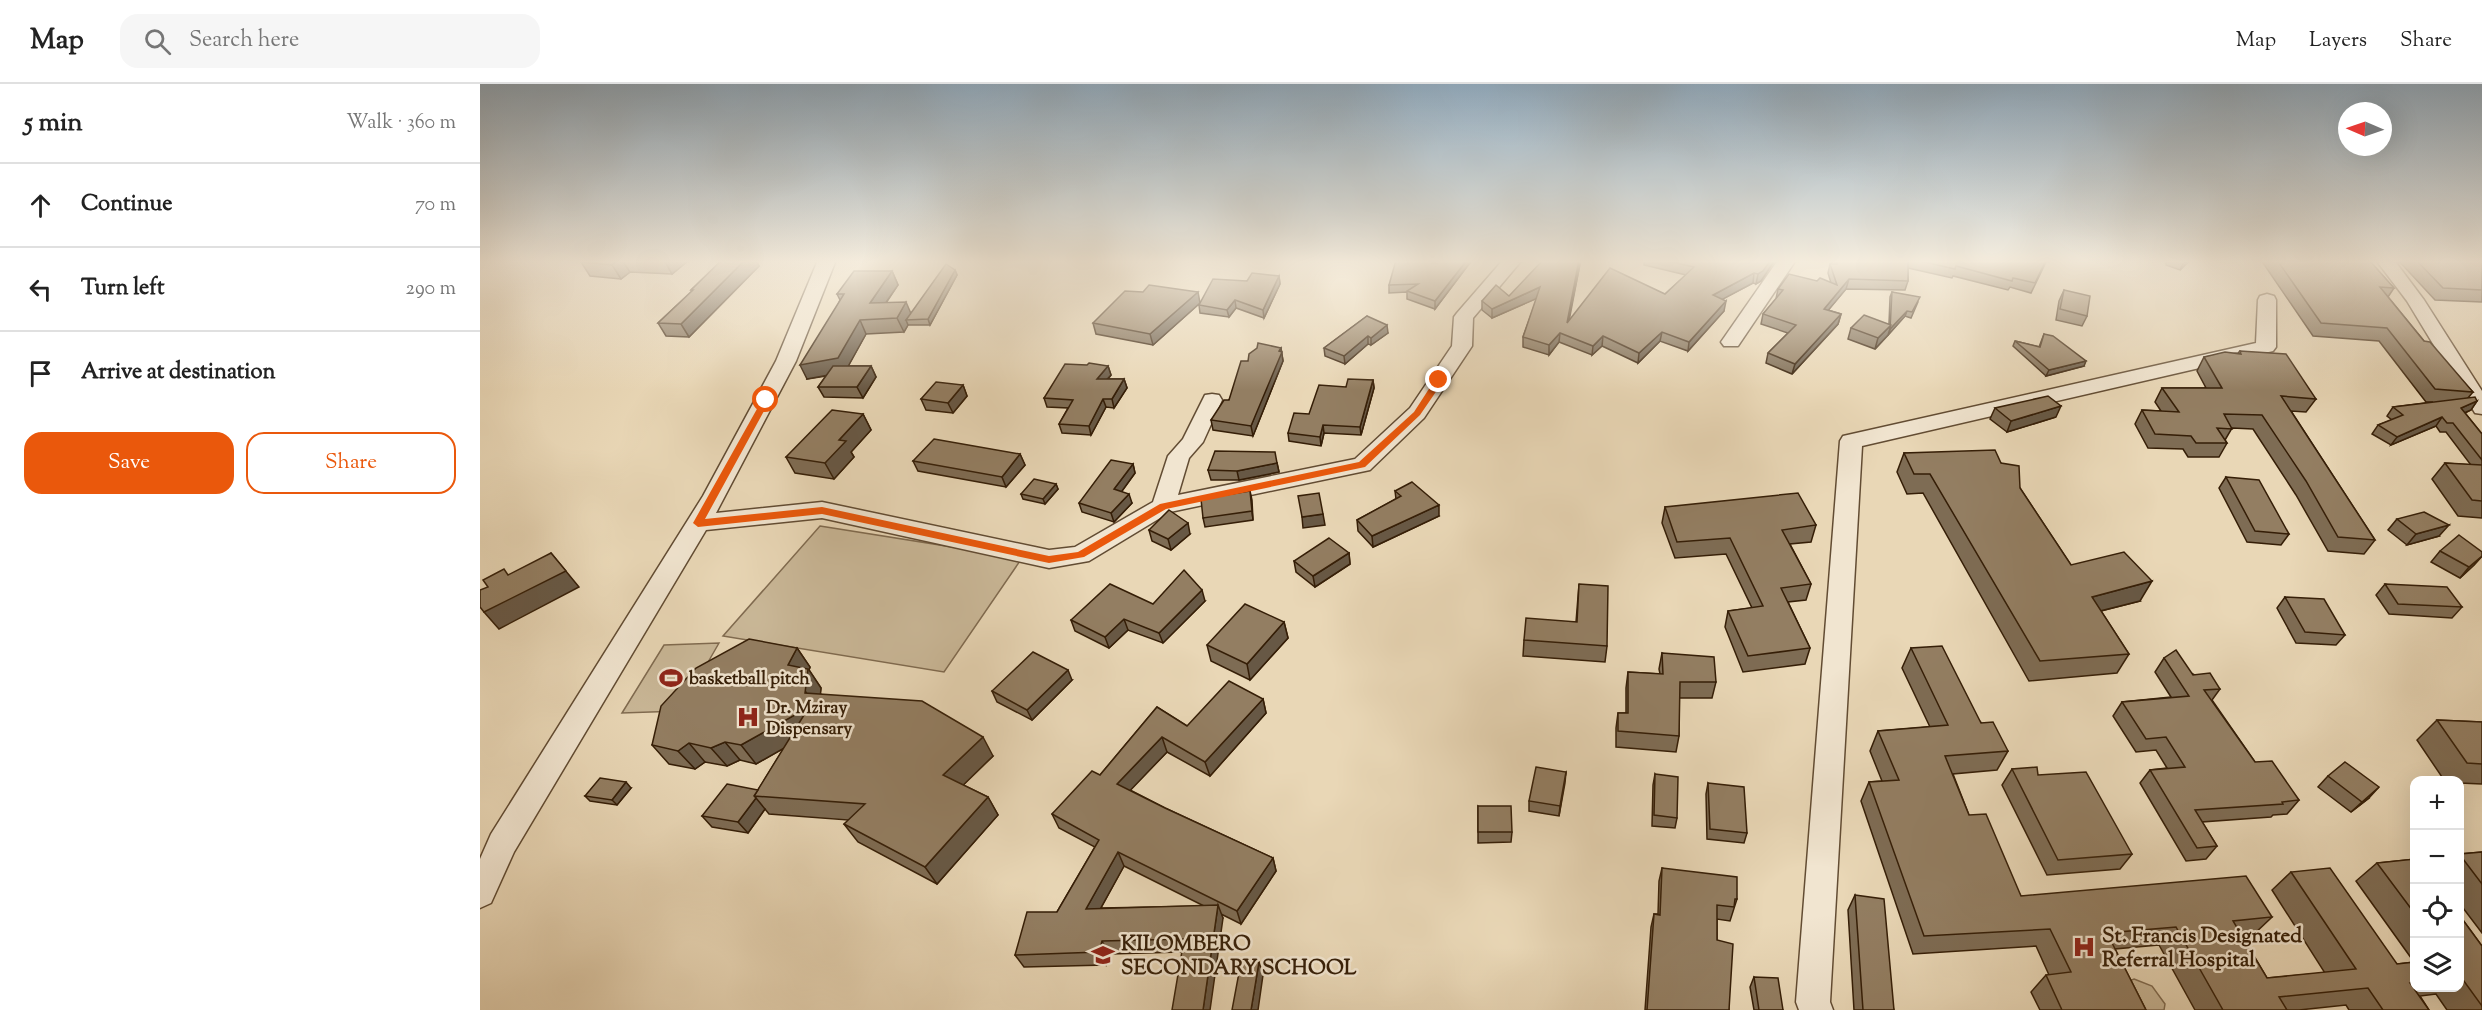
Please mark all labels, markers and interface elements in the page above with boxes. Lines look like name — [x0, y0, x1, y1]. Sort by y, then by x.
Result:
search box — [120, 14, 540, 68]
text: Map — [30, 21, 84, 61]
icon: search — [141, 25, 174, 58]
text: Search here — [189, 25, 299, 57]
text: Map — [2236, 26, 2276, 56]
text: Layers — [2309, 26, 2367, 56]
text: Share — [2400, 26, 2452, 56]
north arrow — [2338, 102, 2392, 156]
text: 5 min — [24, 105, 83, 142]
text: Walk · 360 m — [346, 109, 456, 138]
icon: ahead — [24, 189, 57, 222]
text: Continue — [81, 189, 172, 221]
text: 70 m — [415, 191, 456, 220]
icon: left — [24, 273, 57, 306]
text: Turn left — [81, 273, 164, 305]
text: 290 m — [406, 275, 456, 304]
icon: arrive — [24, 357, 57, 390]
text: Arrive at destination — [81, 357, 276, 389]
route end — [1425, 366, 1451, 392]
route start — [752, 386, 778, 412]
button: Save — [24, 432, 234, 494]
button: Share — [246, 432, 456, 494]
sports icon: basketball pitch — [658, 665, 684, 691]
place label: basketball pitch — [688, 667, 810, 693]
place label: Dr. Mziray Dispensary — [766, 696, 852, 743]
hospital icon: Dr. Mziray Dispensary — [735, 704, 761, 730]
map controls — [2410, 776, 2464, 992]
button: + — [2410, 776, 2464, 830]
button: − — [2410, 830, 2464, 884]
button: locate — [2410, 884, 2464, 938]
place label: St. Francis Designated Referral Hospital — [2102, 922, 2302, 976]
place label: KILOMBERO SECONDARY SCHOOL — [1121, 930, 1357, 984]
hospital icon: St. Francis Designated Referral Hospital — [2071, 934, 2097, 960]
button: layers — [2410, 938, 2464, 992]
school or university icon: KILOMBERO SECONDARY SCHOOL — [1090, 942, 1116, 968]

